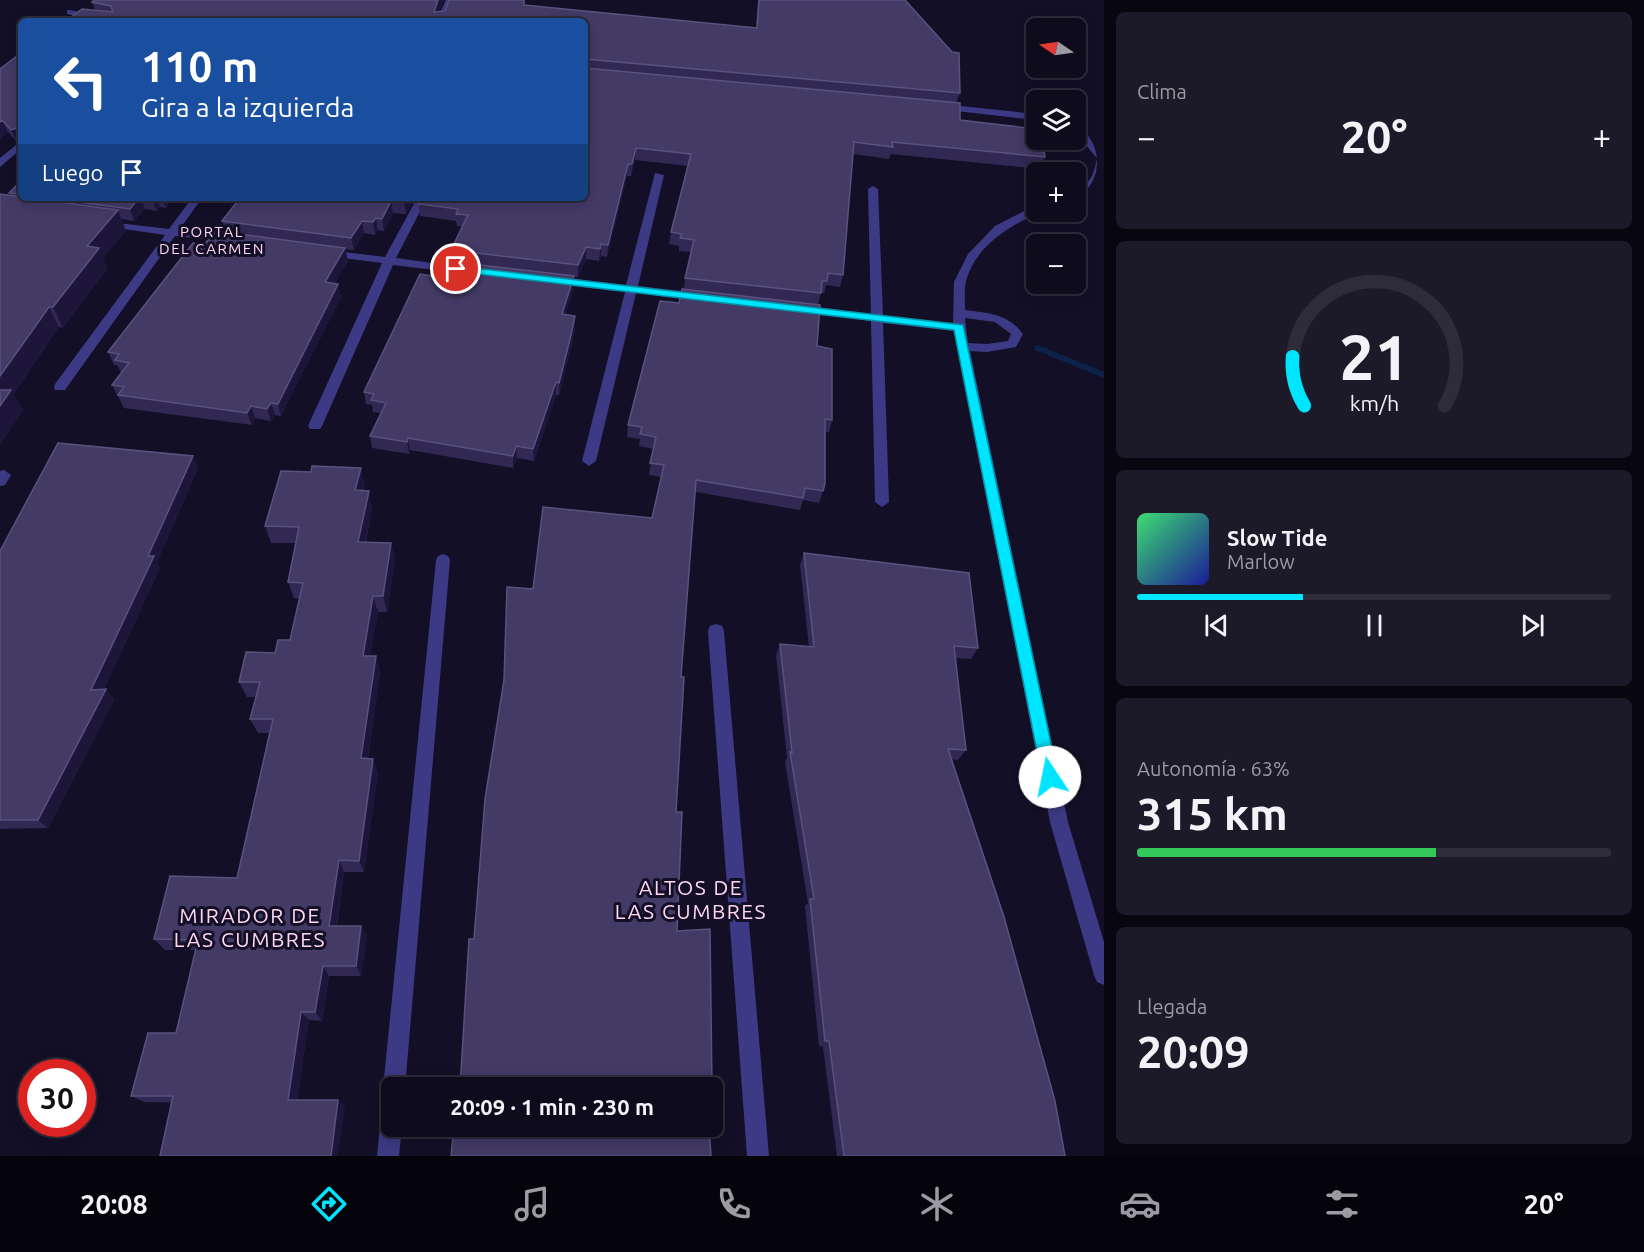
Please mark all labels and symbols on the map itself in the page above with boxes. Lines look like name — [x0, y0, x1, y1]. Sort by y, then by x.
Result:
north arrow — [1026, 18, 1086, 78]
district label: PORTAL DEL CARMEN — [159, 223, 265, 257]
pin — [430, 243, 481, 294]
position arrow — [1018, 745, 1082, 809]
district label: ALTOS DE LAS CUMBRES — [615, 875, 767, 923]
district label: MIRADOR DE LAS CUMBRES — [174, 903, 326, 951]
speed limit sign: 30 — [18, 1059, 96, 1137]

